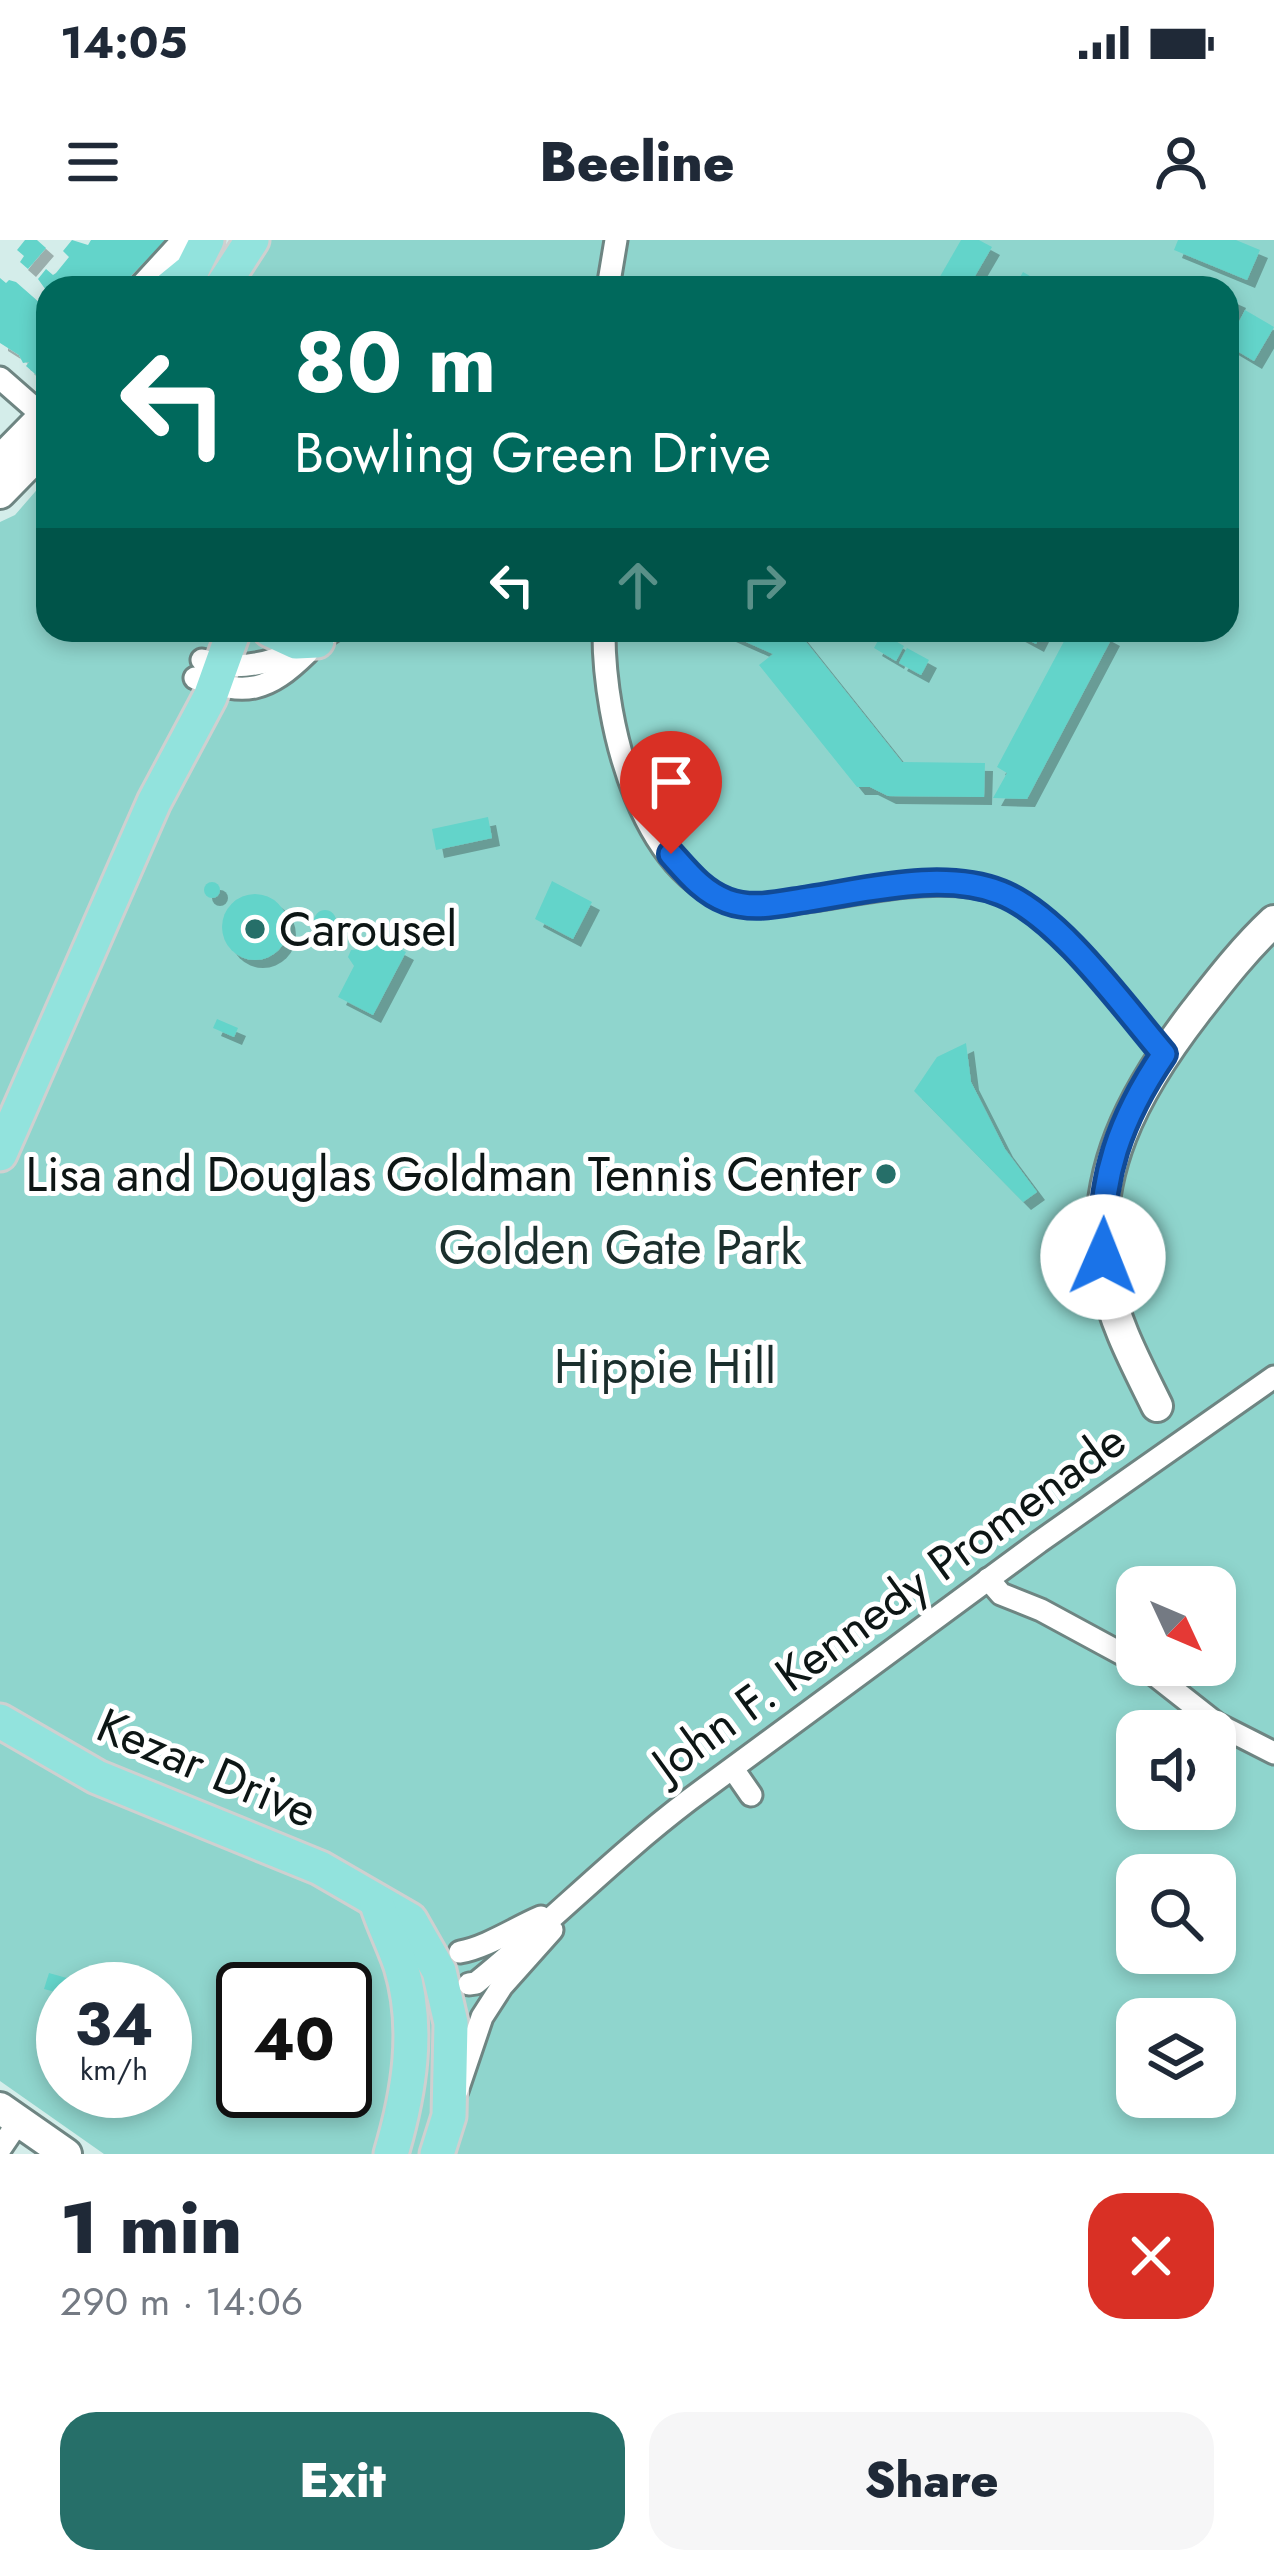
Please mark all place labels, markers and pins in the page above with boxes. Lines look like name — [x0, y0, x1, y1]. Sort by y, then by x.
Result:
pin — [620, 731, 722, 854]
place label: Carousel — [279, 895, 457, 964]
marker: Carousel — [242, 916, 268, 942]
place label: Lisa and Douglas Goldman Tennis Center — [25, 1140, 863, 1209]
marker: Lisa and Douglas Goldman Tennis Center — [873, 1161, 899, 1187]

